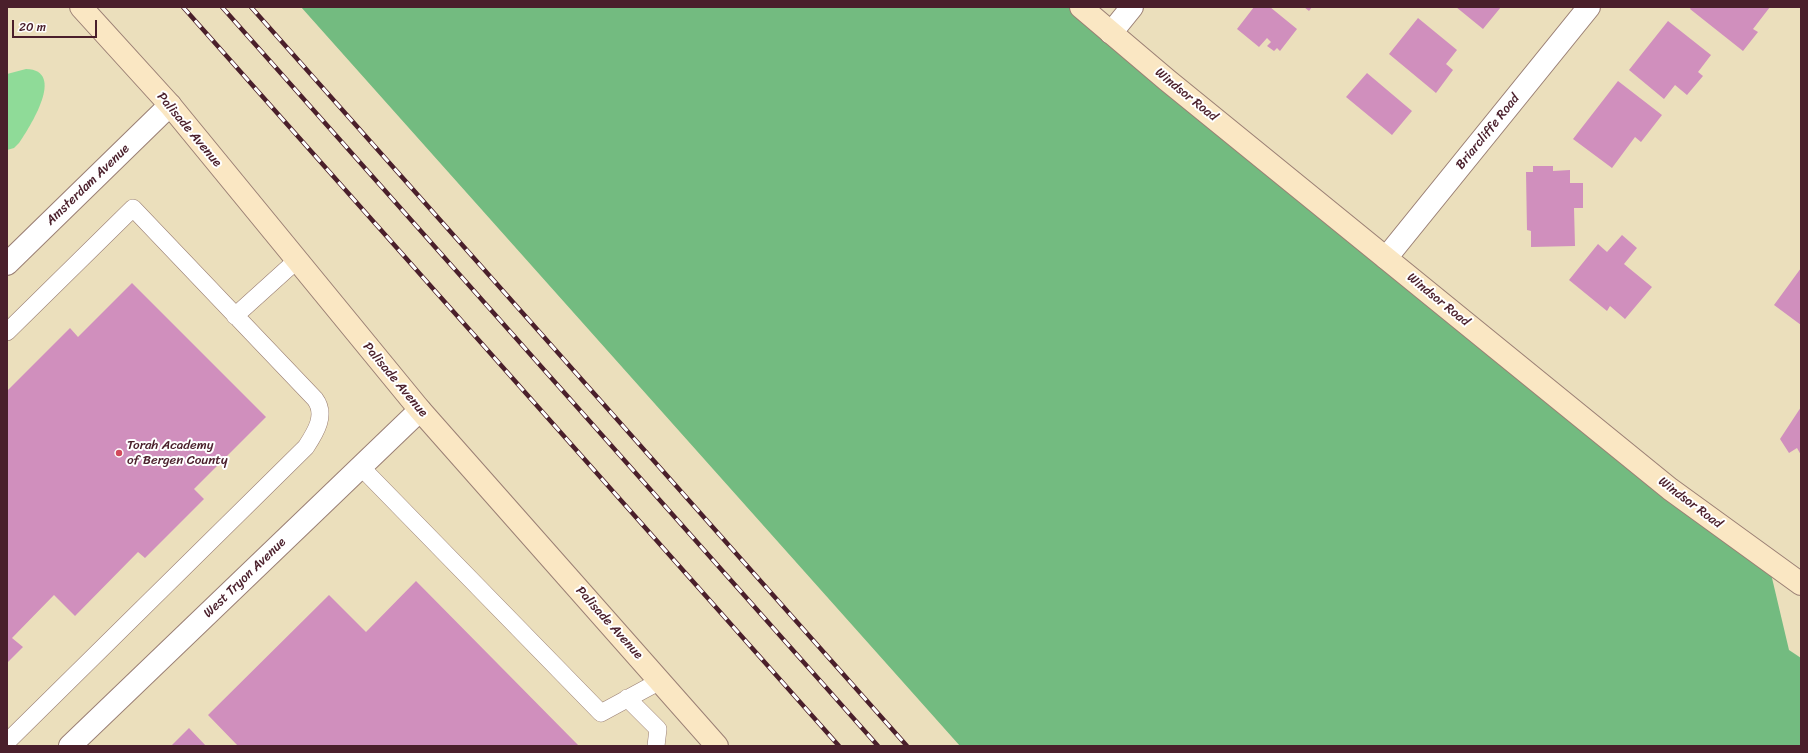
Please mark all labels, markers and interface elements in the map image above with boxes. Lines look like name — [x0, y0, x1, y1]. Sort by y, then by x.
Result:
scale bar — [14, 12, 99, 38]
text: 20 m — [19, 16, 46, 38]
street label: Windsor Road — [1152, 65, 1220, 125]
street label: Palisade Avenue — [153, 90, 225, 170]
street label: Briarcliffe Road — [1453, 91, 1523, 173]
street label: Amsterdam Avenue — [43, 141, 133, 229]
street label: Windsor Road — [1404, 270, 1472, 330]
street label: Palisade Avenue — [359, 340, 431, 420]
place label: Torah Academy of Bergen County — [127, 438, 228, 469]
marker: Torah Academy of Bergen County — [114, 448, 124, 458]
street label: Windsor Road — [1655, 474, 1725, 532]
street label: West Tryon Avenue — [201, 535, 289, 621]
street label: Palisade Avenue — [572, 583, 646, 663]

